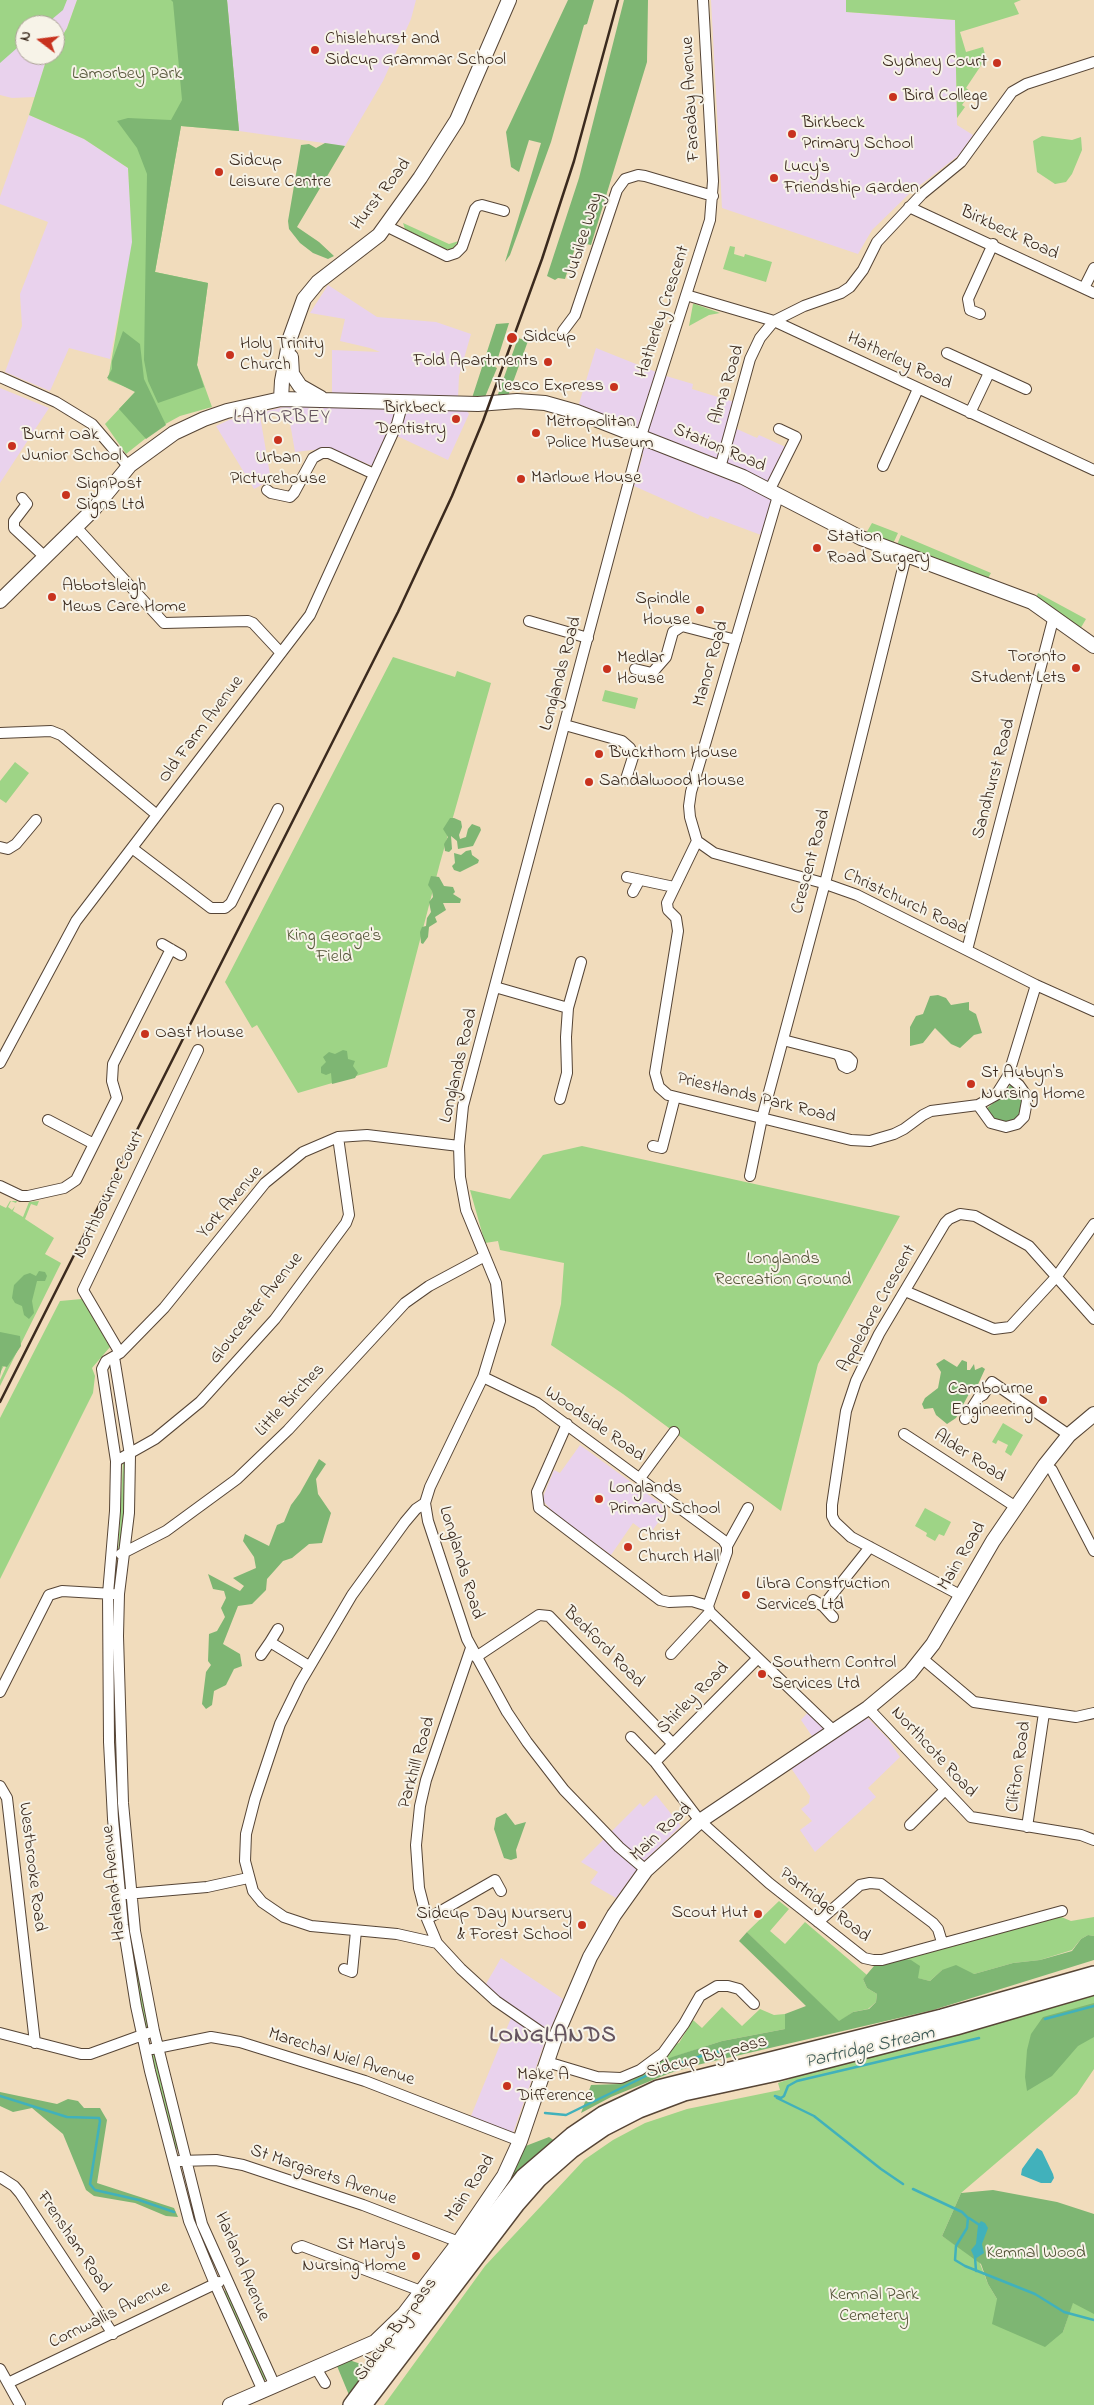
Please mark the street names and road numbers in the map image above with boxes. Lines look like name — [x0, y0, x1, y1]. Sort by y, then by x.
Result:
street label: Faraday Avenue — [678, 36, 706, 162]
street label: Hurst Road — [347, 155, 417, 235]
street label: Jubilee Way — [561, 190, 609, 282]
street label: Birkbeck Road — [956, 202, 1062, 266]
street label: Hatherley Crescent — [632, 243, 696, 381]
street label: Hatherley Road — [843, 328, 955, 396]
street label: Alma Road — [706, 343, 750, 427]
street label: Station Road — [669, 420, 769, 478]
street label: Longlands Road — [536, 615, 588, 733]
street label: Manor Road — [689, 619, 735, 709]
street label: Old Farm Avenue — [155, 672, 249, 788]
street label: Sandhurst Road — [969, 717, 1021, 841]
street label: Crescent Road — [788, 807, 836, 917]
street label: Christchurch Road — [839, 865, 971, 941]
street label: Longlands Road — [436, 1007, 484, 1125]
street label: Priestlands Park Road — [674, 1069, 838, 1129]
street label: Northbourne Court — [70, 1128, 150, 1262]
street label: York Avenue — [194, 1162, 268, 1244]
street label: Appledore Crescent — [834, 1241, 922, 1377]
street label: Gloucester Avenue — [205, 1249, 309, 1369]
street label: Little Birches — [252, 1360, 330, 1442]
street label: Woodside Road — [540, 1383, 648, 1467]
street label: Alder Road — [929, 1426, 1009, 1488]
street label: Longlands Road — [433, 1504, 487, 1622]
street label: Main Road — [934, 1519, 992, 1595]
street label: Bedford Road — [558, 1603, 648, 1693]
street label: Shirley Road — [653, 1658, 735, 1740]
street label: Northcote Road — [885, 1703, 981, 1803]
street label: Parkhill Road — [395, 1715, 441, 1811]
street label: Clifton Road — [1003, 1720, 1037, 1814]
street label: Main Road — [627, 1799, 697, 1867]
street label: Westbrooke Road — [12, 1801, 50, 1933]
street label: Harland Avenue — [98, 1824, 132, 1942]
street label: Partridge Road — [774, 1864, 874, 1948]
street label: Marechal Niel Avenue — [265, 2024, 417, 2092]
street label: Sidcup By-pass — [644, 2032, 770, 2084]
street label: St Margarets Avenue — [247, 2141, 399, 2211]
street label: Main Road — [441, 2151, 501, 2227]
street label: Frensham Road — [31, 2188, 115, 2298]
street label: Harland Avenue — [208, 2209, 274, 2325]
street label: Sidcup By-pass — [351, 2274, 443, 2386]
street label: Cornwallis Avenue — [46, 2277, 174, 2355]

